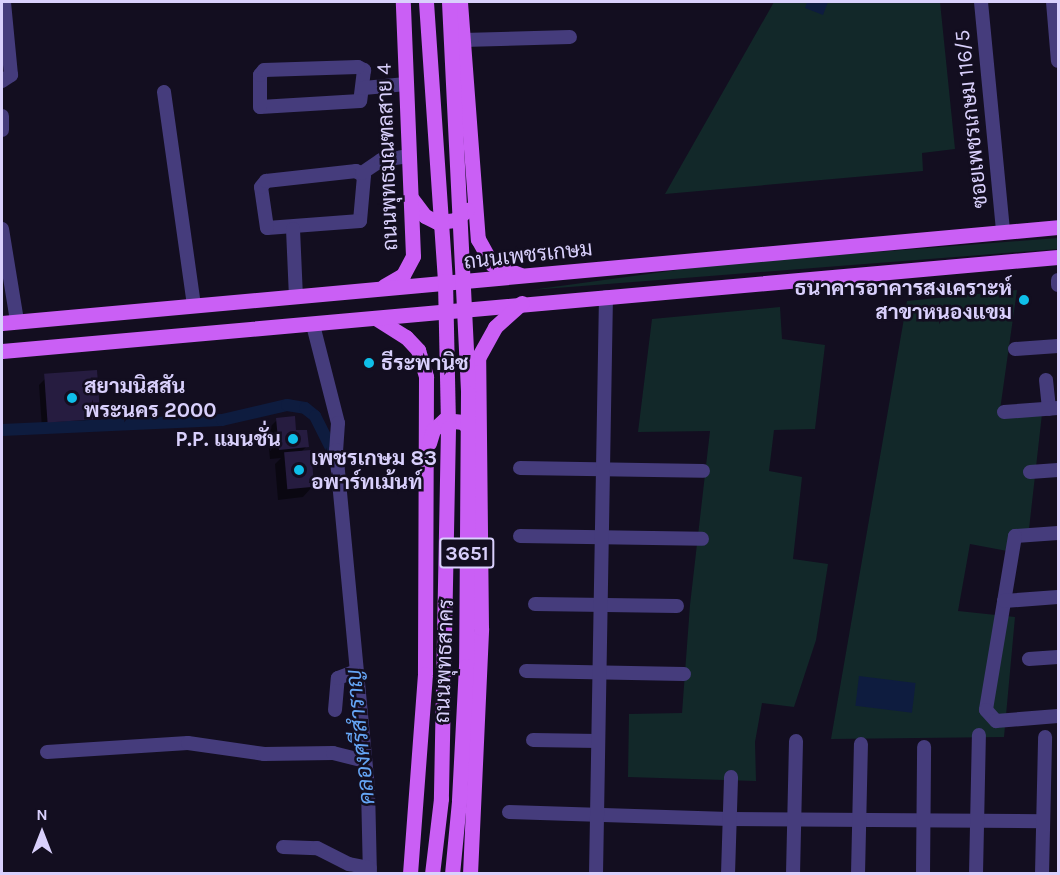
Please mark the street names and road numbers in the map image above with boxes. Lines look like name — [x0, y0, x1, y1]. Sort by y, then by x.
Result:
street label: ซอยเพชรเกษม 116/5 — [949, 29, 993, 209]
street label: ถนนพุทธมณฑลสาย 4 — [371, 63, 403, 251]
street label: ถนนเพชรเกษม — [462, 236, 594, 274]
road number: 3651 — [438, 536, 496, 570]
street label: ถนนพุทธสาคร — [429, 598, 459, 724]

